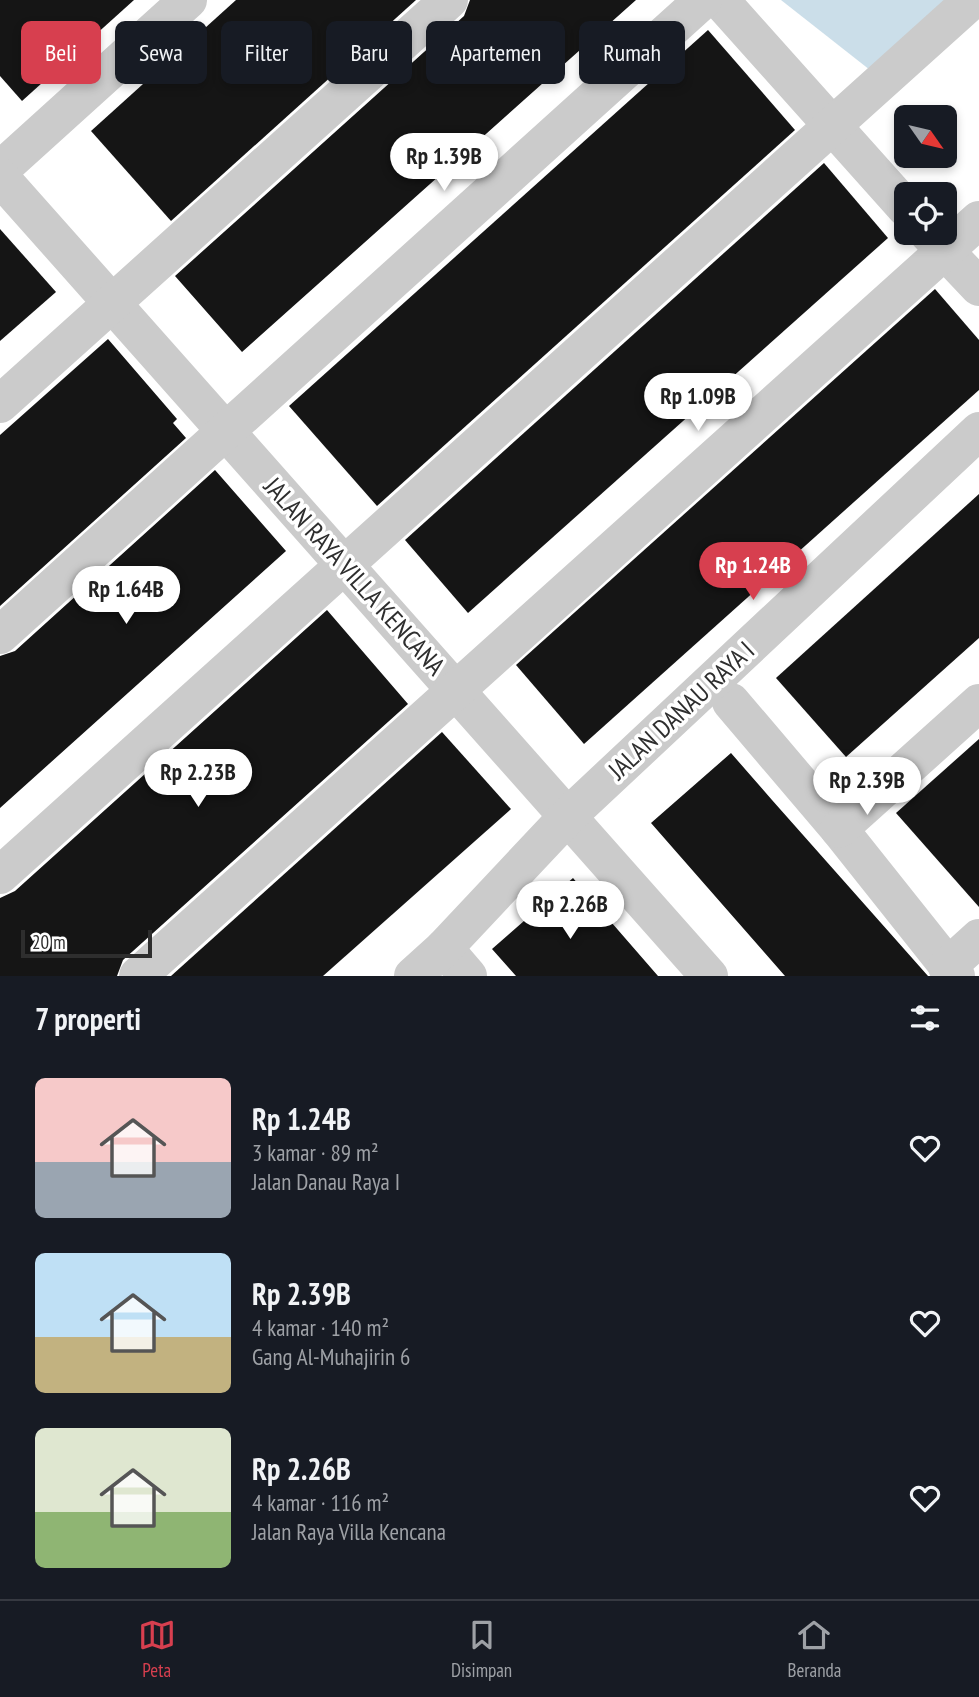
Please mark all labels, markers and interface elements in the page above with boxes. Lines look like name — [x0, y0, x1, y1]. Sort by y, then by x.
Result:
chip: Beli — [21, 21, 101, 84]
chip: Sewa — [115, 21, 207, 84]
chip: Filter — [221, 21, 312, 84]
chip: Baru — [326, 21, 412, 84]
chip: Apartemen — [426, 21, 565, 84]
chip: Rumah — [579, 21, 685, 84]
north arrow — [894, 105, 957, 168]
map controls — [894, 105, 957, 245]
pin: Rp 1.39B — [372, 134, 516, 193]
text: Rp 1.39B — [406, 141, 482, 170]
button: locate — [894, 182, 957, 245]
pin: Rp 1.09B — [626, 374, 770, 433]
text: Rp 1.09B — [660, 381, 736, 410]
street label: JALAN RAYA VILLA KENCANA — [257, 469, 453, 682]
pin: Rp 1.24B — [681, 542, 825, 602]
text: Rp 1.24B — [715, 550, 791, 579]
pin: Rp 1.64B — [54, 566, 198, 626]
text: Rp 1.64B — [88, 574, 164, 603]
street label: JALAN DANAU RAYA I — [600, 634, 761, 787]
pin: Rp 2.23B — [126, 750, 270, 809]
text: Rp 2.23B — [160, 757, 236, 786]
pin: Rp 2.39B — [795, 758, 939, 817]
text: Rp 2.39B — [829, 765, 905, 794]
pin: Rp 2.26B — [498, 881, 642, 941]
text: Rp 2.26B — [532, 889, 608, 918]
scale bar — [21, 927, 152, 959]
text: 20 m — [32, 930, 66, 954]
text: 7 properti — [35, 999, 141, 1038]
icon: filters — [906, 999, 944, 1037]
text: Rp 1.24B — [252, 1099, 351, 1138]
icon: home — [91, 1106, 175, 1190]
icon: heart — [906, 1129, 944, 1167]
text: 3 kamar · 89 m² — [252, 1138, 379, 1167]
text: Jalan Danau Raya I — [252, 1167, 400, 1196]
text: Rp 2.39B — [252, 1274, 351, 1313]
icon: home — [91, 1281, 175, 1365]
icon: heart — [906, 1304, 944, 1342]
text: 4 kamar · 140 m² — [252, 1313, 389, 1342]
text: Gang Al-Muhajirin 6 — [252, 1342, 410, 1371]
text: Rp 2.26B — [252, 1449, 351, 1488]
icon: home — [91, 1456, 175, 1540]
icon: heart — [906, 1479, 944, 1517]
text: 4 kamar · 116 m² — [252, 1488, 389, 1517]
text: Jalan Raya Villa Kencana — [252, 1517, 446, 1546]
tab: Peta — [138, 1616, 176, 1682]
tab: Disimpan — [451, 1616, 512, 1682]
tab: Beranda — [788, 1616, 841, 1682]

